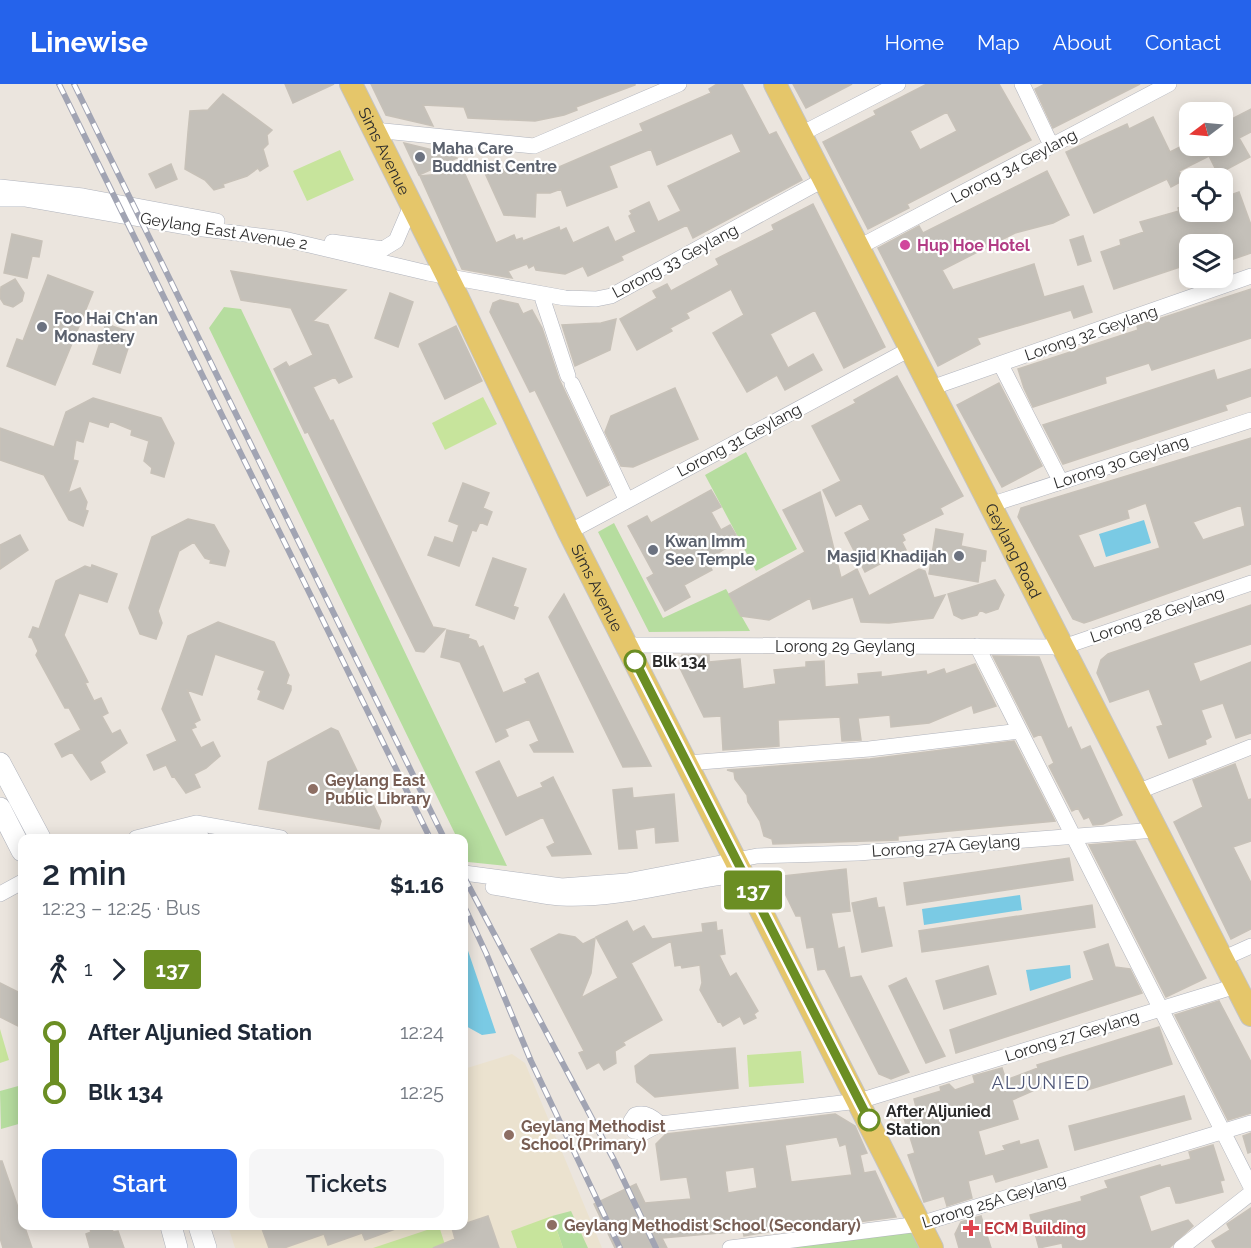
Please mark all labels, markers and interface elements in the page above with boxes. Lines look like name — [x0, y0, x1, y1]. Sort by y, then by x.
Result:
text: Linewise — [30, 26, 148, 59]
text: Home — [885, 30, 944, 55]
text: Map — [977, 30, 1020, 55]
text: About — [1053, 30, 1112, 55]
text: Contact — [1145, 30, 1221, 55]
north arrow — [1179, 102, 1233, 156]
map controls — [1179, 102, 1233, 288]
street label: Sims Avenue — [355, 104, 414, 198]
street label: Lorong 34 Geylang — [948, 125, 1080, 207]
place label: Maha Care Buddhist Centre — [432, 139, 557, 176]
marker: Maha Care Buddhist Centre — [413, 150, 427, 164]
button: locate — [1179, 168, 1233, 222]
street label: Geylang East Avenue 2 — [139, 208, 309, 254]
street label: Lorong 33 Geylang — [609, 220, 741, 302]
button: layers — [1179, 234, 1233, 288]
place label: Hup Hoe Hotel — [917, 236, 1031, 255]
marker: Hup Hoe Hotel — [898, 238, 912, 252]
street label: Lorong 32 Geylang — [1022, 301, 1160, 365]
place label: Foo Hai Ch'an Monastery — [54, 309, 158, 346]
marker: Foo Hai Ch'an Monastery — [35, 320, 49, 334]
street label: Lorong 31 Geylang — [674, 399, 804, 481]
street label: Lorong 30 Geylang — [1051, 431, 1191, 493]
street label: Geylang Road — [981, 500, 1046, 601]
place label: Kwan Imm See Temple — [665, 532, 755, 569]
street label: Sims Avenue — [567, 541, 627, 635]
marker: Kwan Imm See Temple — [646, 543, 660, 557]
place label: Masjid Khadijah — [827, 547, 947, 566]
marker: Masjid Khadijah — [952, 549, 966, 563]
street label: Lorong 28 Geylang — [1088, 583, 1226, 647]
street label: Lorong 29 Geylang — [775, 637, 915, 656]
marker: Blk 134 — [624, 650, 646, 672]
place label: Blk 134 — [652, 652, 707, 671]
place label: Geylang East Public Library — [325, 771, 431, 808]
marker: Geylang East Public Library — [306, 782, 320, 796]
street label: Lorong 27A Geylang — [871, 831, 1021, 861]
text: 2 min — [42, 854, 127, 893]
line badge: 137 — [718, 870, 788, 910]
text: $1.16 — [390, 872, 444, 898]
text: 137 — [736, 878, 770, 903]
text: 12:23 – 12:25 · Bus — [42, 896, 200, 920]
icon: walk — [42, 953, 75, 986]
icon: forward — [102, 953, 135, 986]
text: 1 — [84, 957, 93, 981]
text: 137 — [156, 957, 189, 982]
street label: Lorong 27 Geylang — [1003, 1007, 1141, 1065]
text: After Aljunied Station — [88, 1019, 312, 1045]
text: 12:24 — [400, 1020, 444, 1044]
district label: ALJUNIED — [991, 1072, 1091, 1093]
text: Blk 134 — [88, 1079, 163, 1105]
text: 12:25 — [400, 1080, 444, 1104]
place label: After Aljunied Station — [886, 1102, 991, 1139]
marker: After Aljunied Station — [858, 1109, 880, 1131]
place label: Geylang Methodist School (Primary) — [521, 1117, 666, 1154]
marker: Geylang Methodist School (Primary) — [502, 1128, 516, 1142]
button: Start — [42, 1149, 237, 1218]
button: Tickets — [249, 1149, 444, 1218]
street label: Lorong 25A Geylang — [920, 1170, 1068, 1232]
place label: Geylang Methodist School (Secondary) — [564, 1216, 861, 1235]
marker: Geylang Methodist School (Secondary) — [545, 1218, 559, 1232]
marker: ECM Building — [962, 1219, 980, 1237]
place label: ECM Building — [984, 1219, 1086, 1238]

